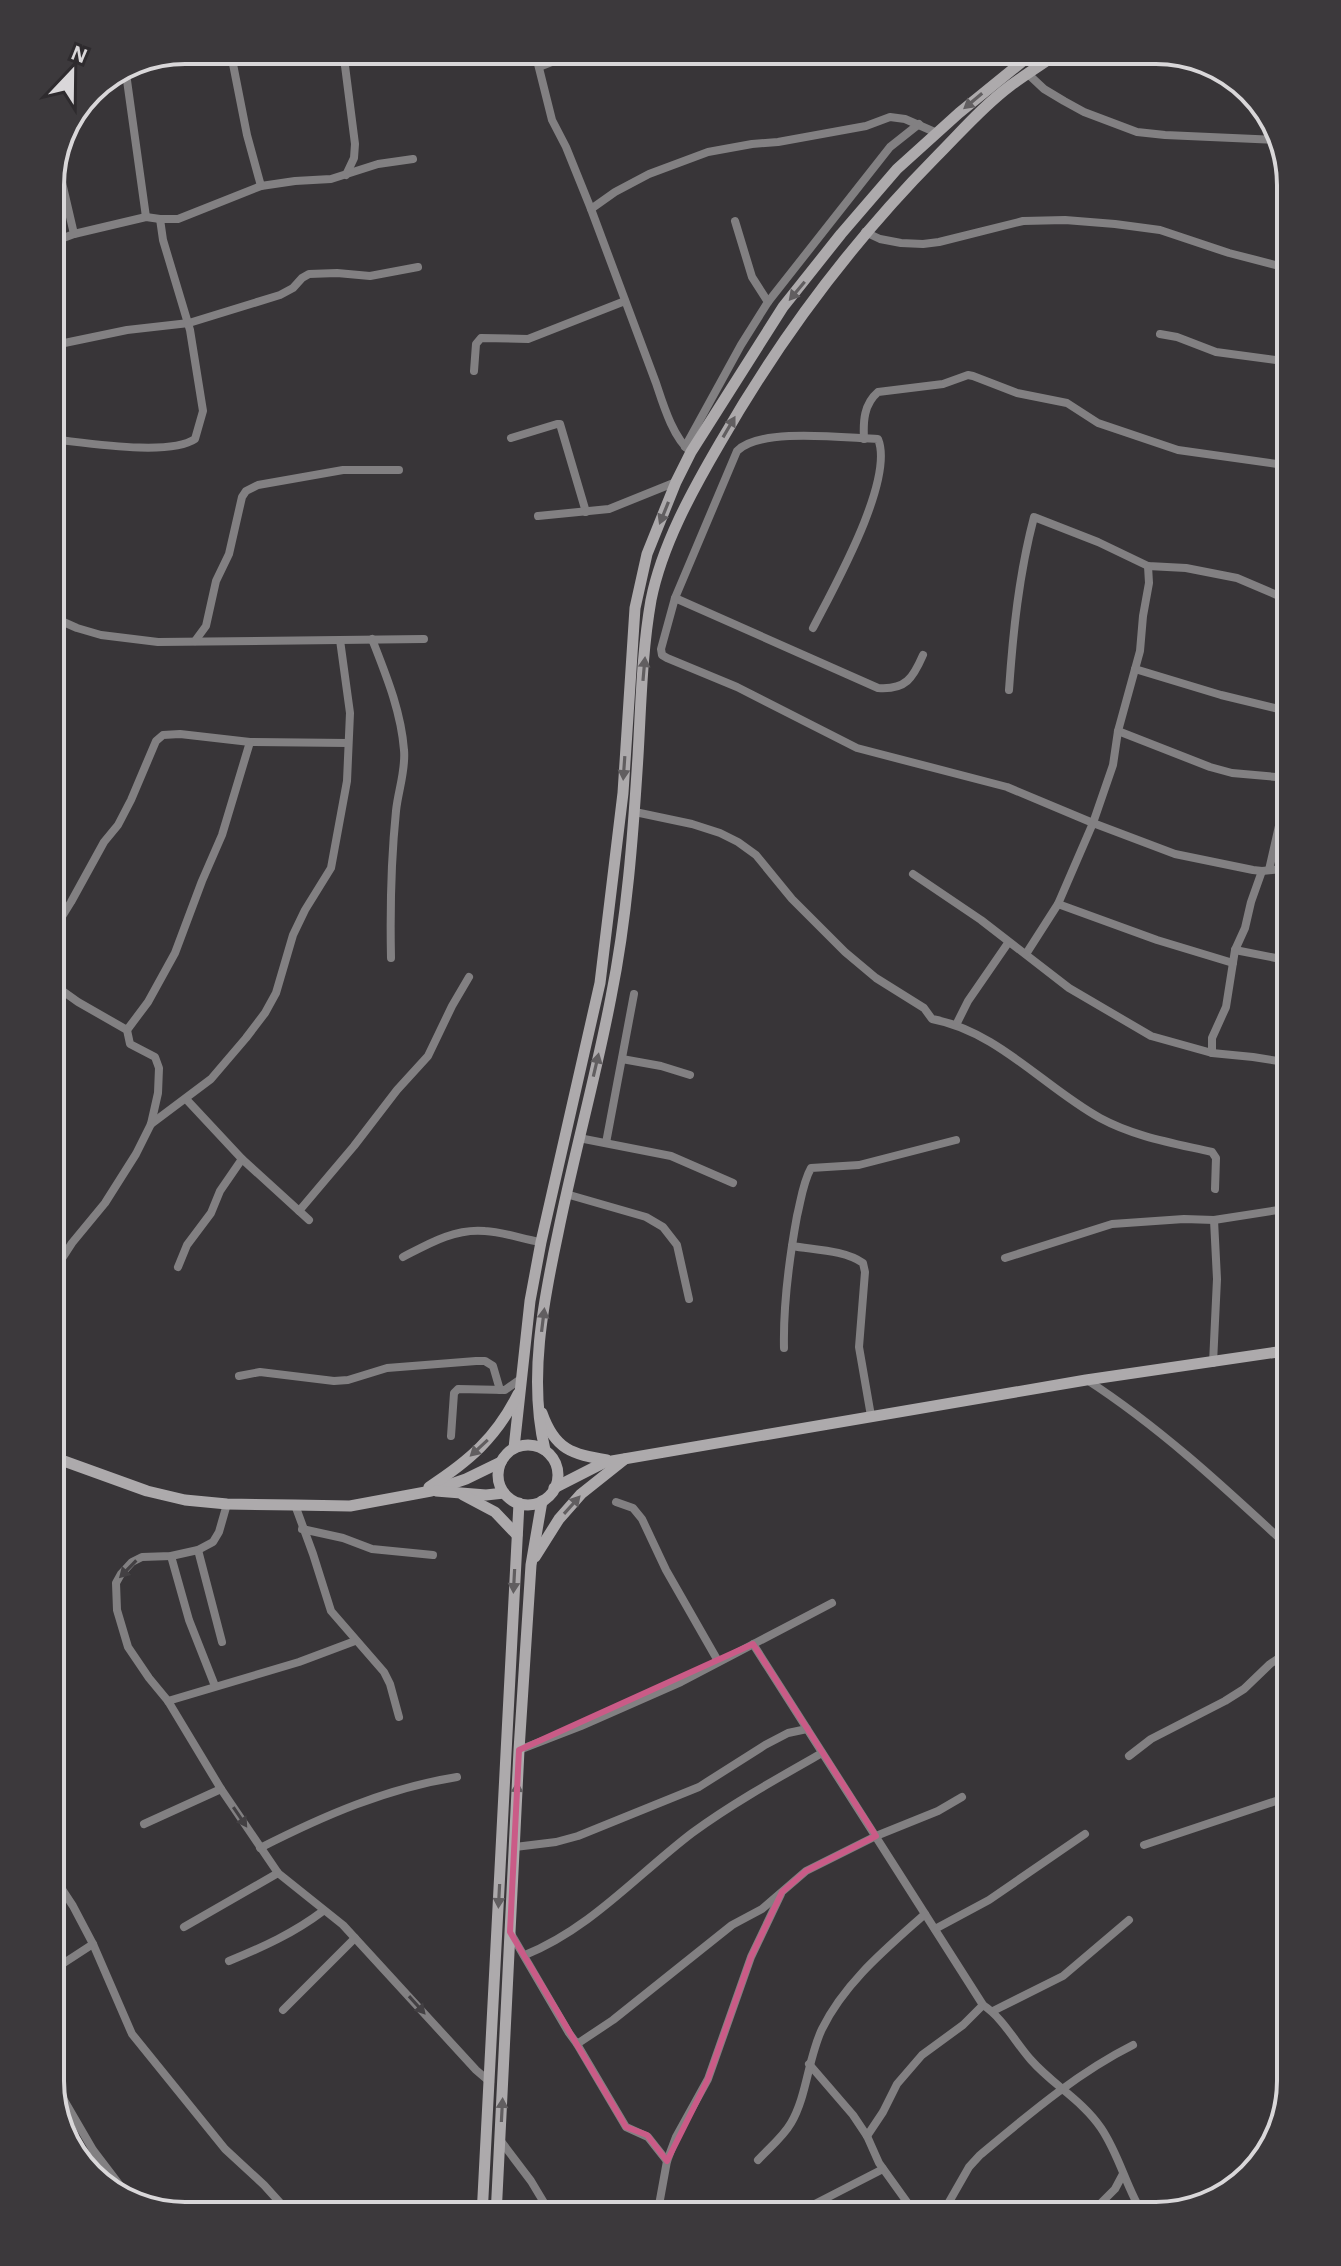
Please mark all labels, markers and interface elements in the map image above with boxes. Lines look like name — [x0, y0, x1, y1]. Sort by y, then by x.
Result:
north arrow — [32, 32, 112, 112]
text: N — [68, 41, 90, 67]
one-way arrow — [963, 92, 983, 109]
one-way arrow — [789, 280, 806, 300]
one-way arrow — [722, 415, 736, 438]
one-way arrow — [657, 501, 670, 525]
one-way arrow — [637, 656, 650, 681]
one-way arrow — [617, 756, 630, 781]
one-way arrow — [590, 1053, 603, 1078]
one-way arrow — [537, 1307, 550, 1332]
one-way arrow — [470, 1439, 489, 1457]
one-way arrow — [562, 1495, 580, 1514]
one-way arrow — [118, 1560, 137, 1579]
one-way arrow — [508, 1569, 521, 1594]
one-way arrow — [510, 1781, 523, 1806]
one-way arrow — [232, 1807, 247, 1828]
one-way arrow — [493, 1884, 506, 1909]
one-way arrow — [408, 1995, 426, 2014]
one-way arrow — [495, 2097, 508, 2122]

